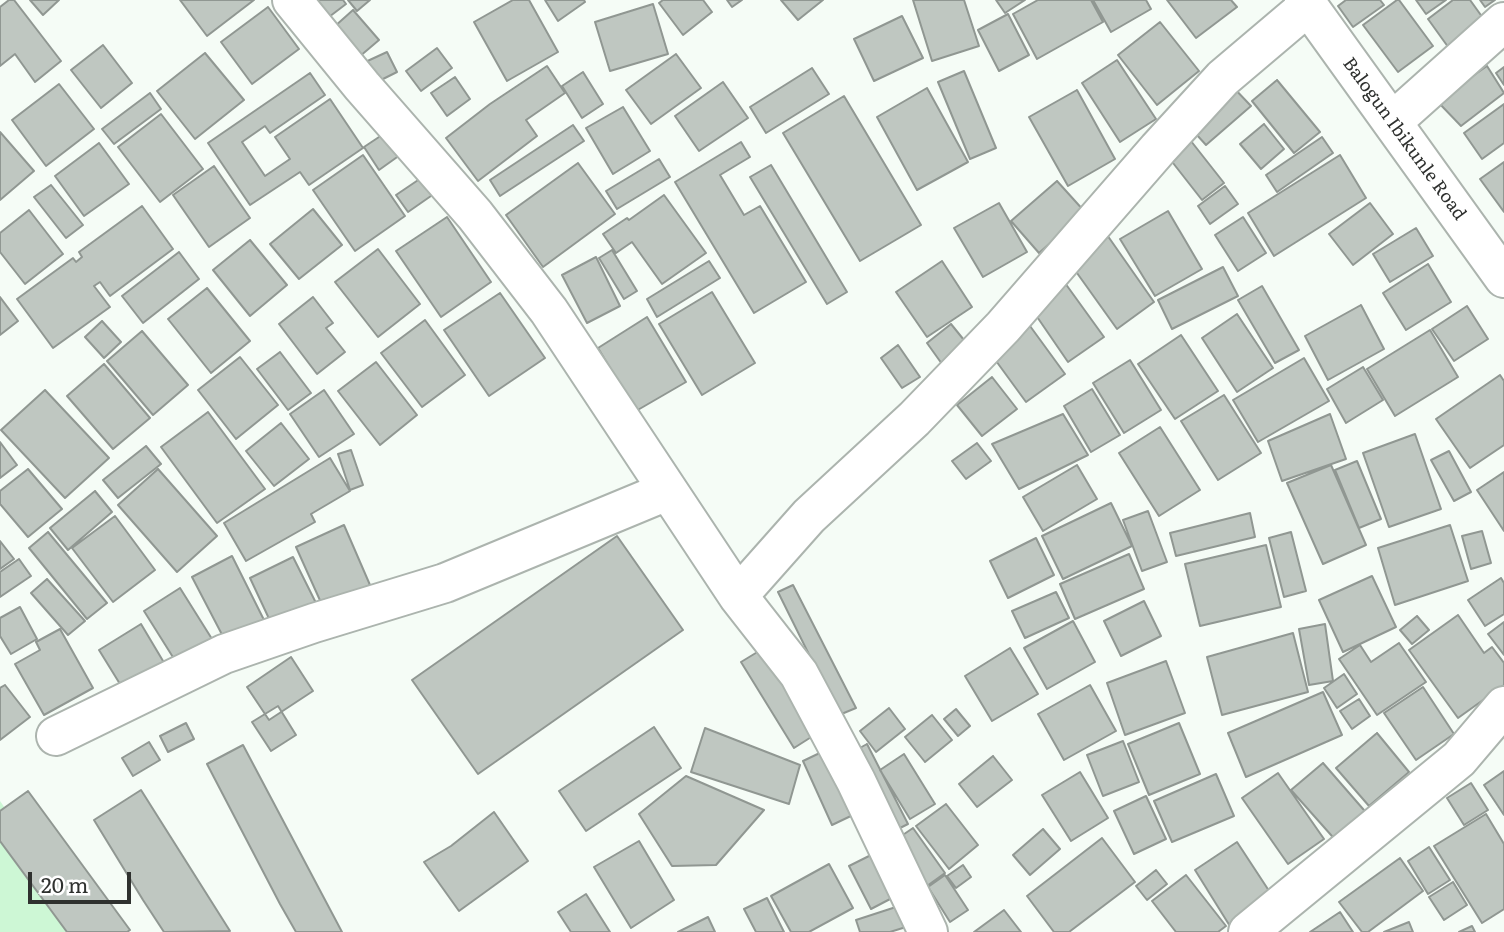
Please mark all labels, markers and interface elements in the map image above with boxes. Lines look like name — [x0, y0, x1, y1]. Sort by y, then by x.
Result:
street label: Balogun Ibikunle Road — [1338, 53, 1470, 225]
scale bar — [32, 858, 135, 902]
text: 20 m — [41, 868, 88, 899]

